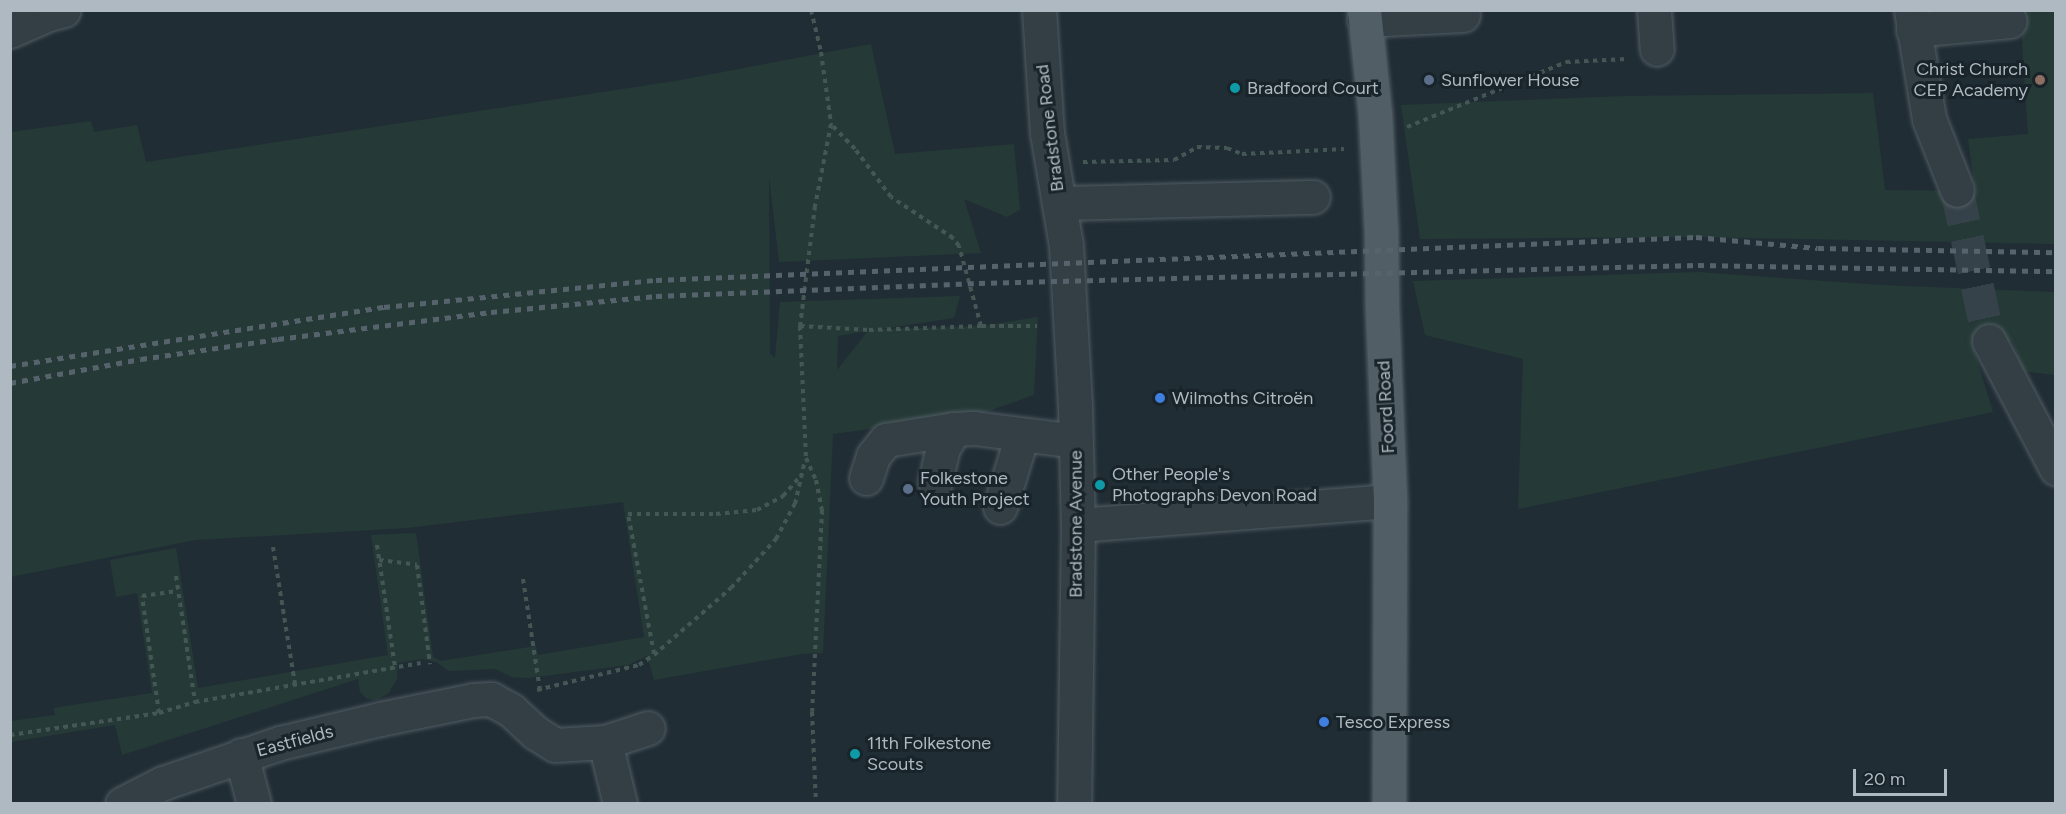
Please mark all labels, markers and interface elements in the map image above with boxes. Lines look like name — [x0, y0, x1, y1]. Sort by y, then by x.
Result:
place label: Christ Church CEP Academy — [1913, 59, 2028, 101]
street label: Bradstone Road — [1031, 63, 1069, 193]
place label: Sunflower House — [1441, 69, 1579, 91]
marker: Sunflower House — [1422, 73, 1436, 87]
marker: Christ Church CEP Academy — [2033, 73, 2047, 87]
place label: Bradfoord Court — [1247, 77, 1379, 99]
marker: Bradfoord Court — [1228, 81, 1242, 95]
street label: Foord Road — [1373, 360, 1399, 454]
place label: Wilmoths Citroën — [1172, 387, 1313, 409]
marker: Wilmoths Citroën — [1153, 391, 1167, 405]
street label: Bradstone Avenue — [1065, 450, 1087, 598]
place label: Other People's Photographs Devon Road — [1112, 464, 1317, 506]
place label: Folkestone Youth Project — [920, 468, 1030, 510]
marker: Other People's Photographs Devon Road — [1093, 478, 1107, 492]
marker: Folkestone Youth Project — [901, 482, 915, 496]
place label: Tesco Express — [1336, 711, 1450, 733]
marker: Tesco Express — [1317, 715, 1331, 729]
street label: Eastfields — [254, 720, 336, 762]
place label: 11th Folkestone Scouts — [867, 733, 991, 776]
marker: 11th Folkestone Scouts — [848, 747, 862, 761]
scale bar — [1856, 757, 1950, 795]
text: 20 m — [1864, 768, 1905, 790]

